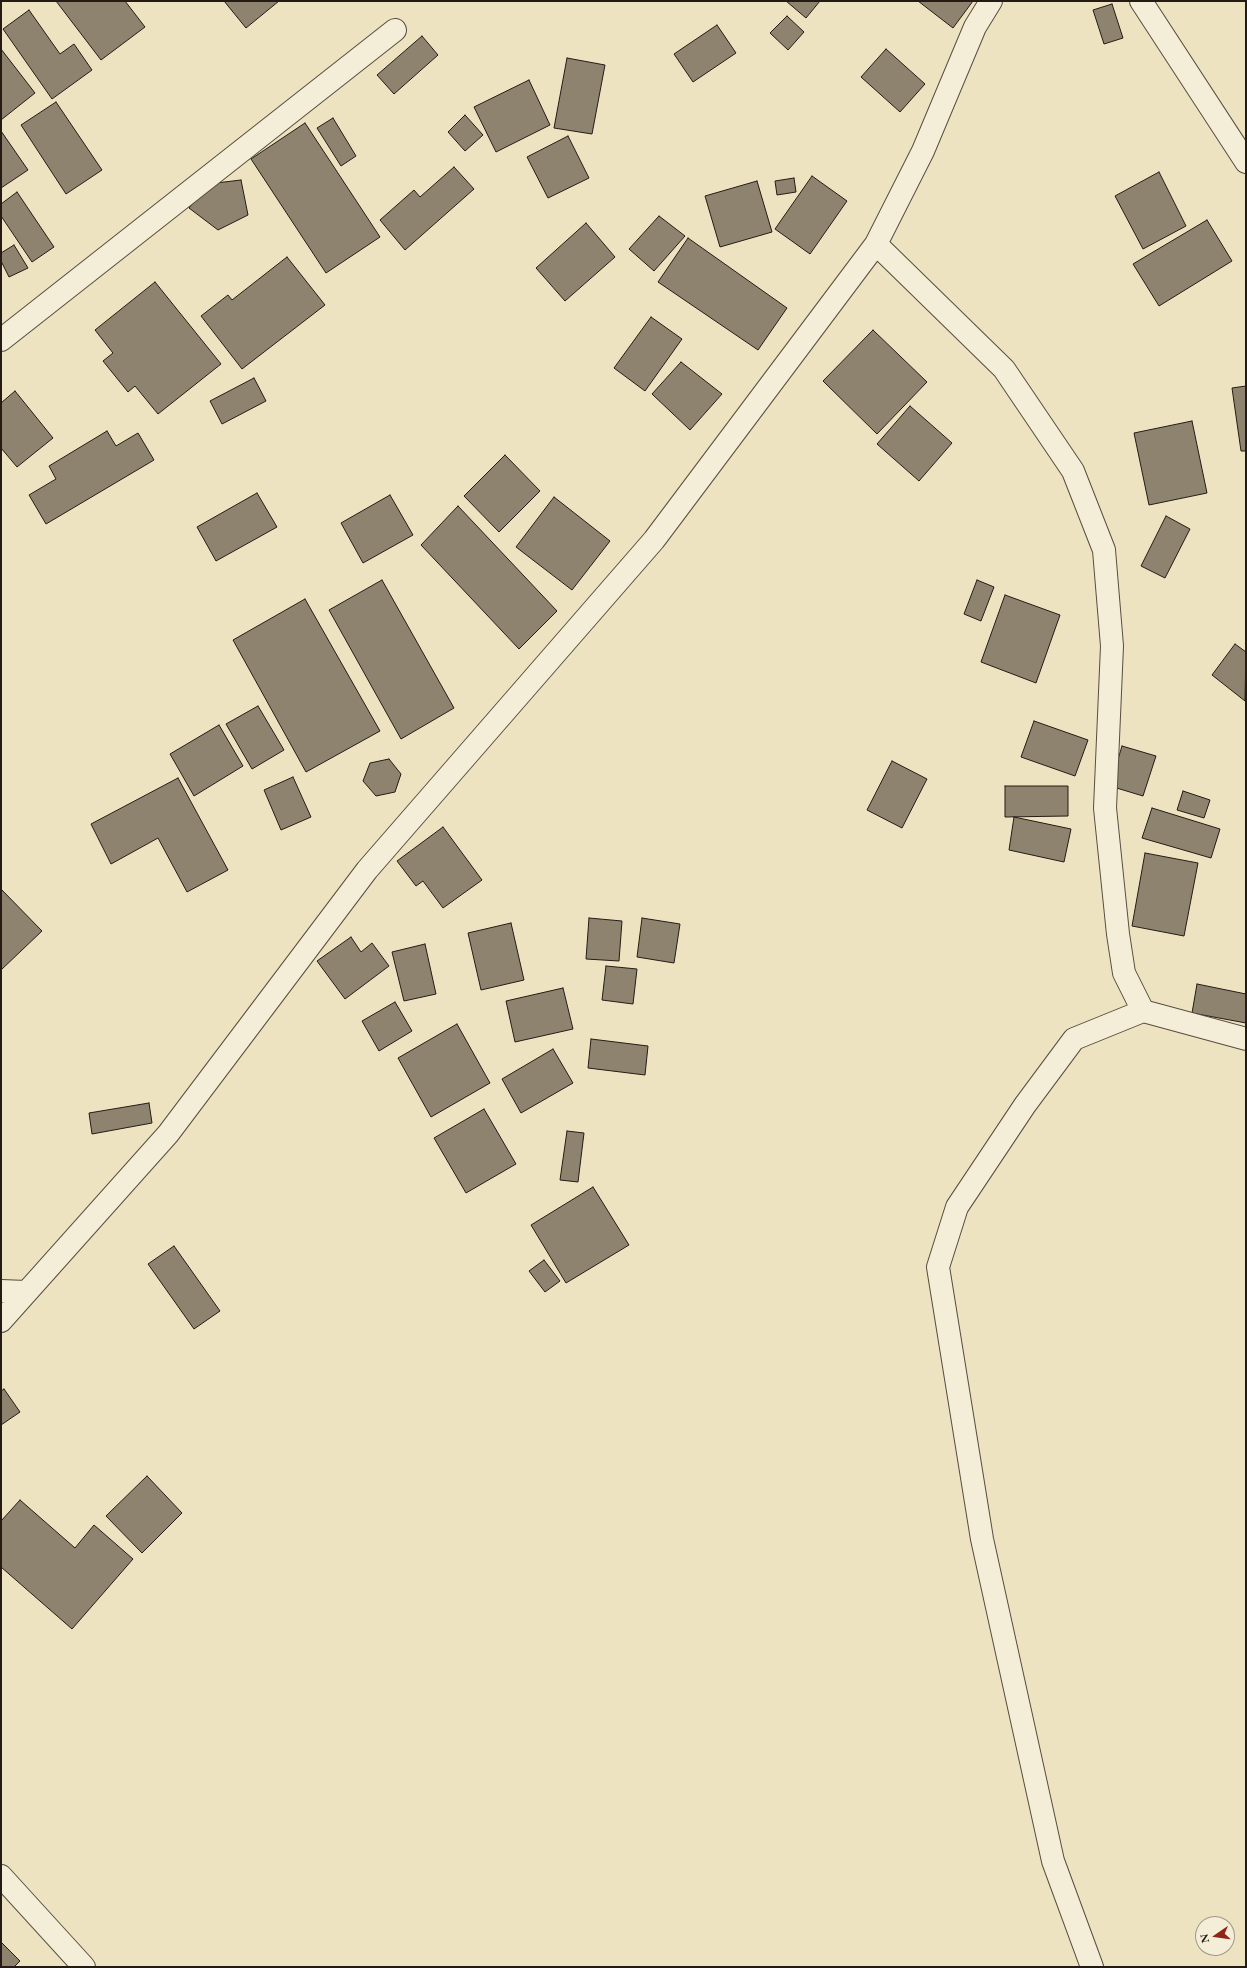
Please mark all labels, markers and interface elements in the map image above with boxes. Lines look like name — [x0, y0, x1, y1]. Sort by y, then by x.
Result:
north arrow — [1195, 1916, 1235, 1956]
text: N — [1196, 1933, 1212, 1944]

